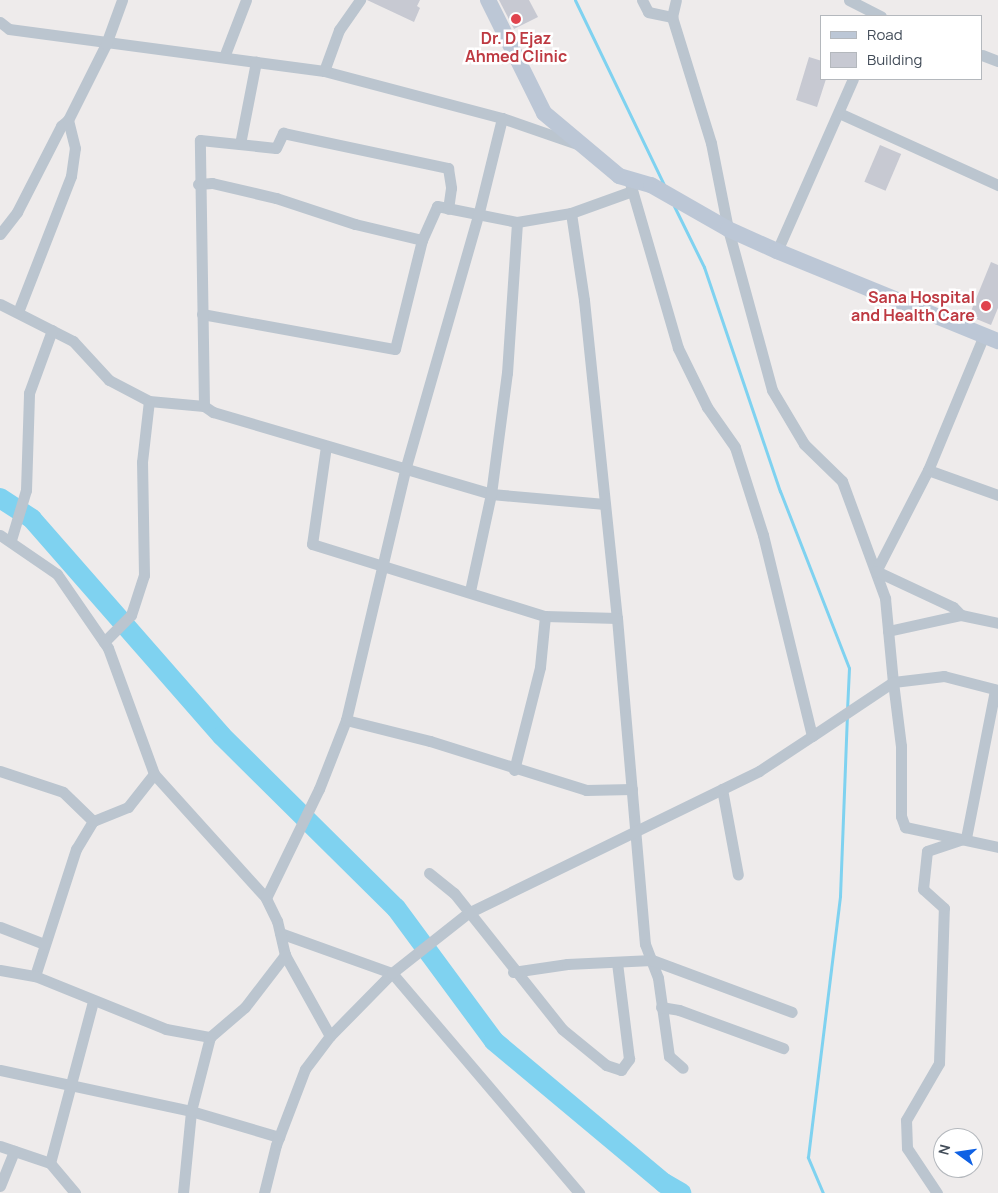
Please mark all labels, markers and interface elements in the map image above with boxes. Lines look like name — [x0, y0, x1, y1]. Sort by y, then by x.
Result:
marker: Dr. D Ejaz Ahmed Clinic — [509, 12, 523, 26]
legend — [820, 15, 983, 80]
text: Road — [867, 24, 903, 45]
place label: Dr. D Ejaz Ahmed Clinic — [465, 28, 567, 66]
text: Building — [867, 49, 922, 70]
place label: Sana Hospital and Health Care — [851, 287, 975, 325]
marker: Sana Hospital and Health Care — [979, 299, 993, 313]
north arrow — [933, 1128, 983, 1178]
text: N — [933, 1142, 954, 1157]

